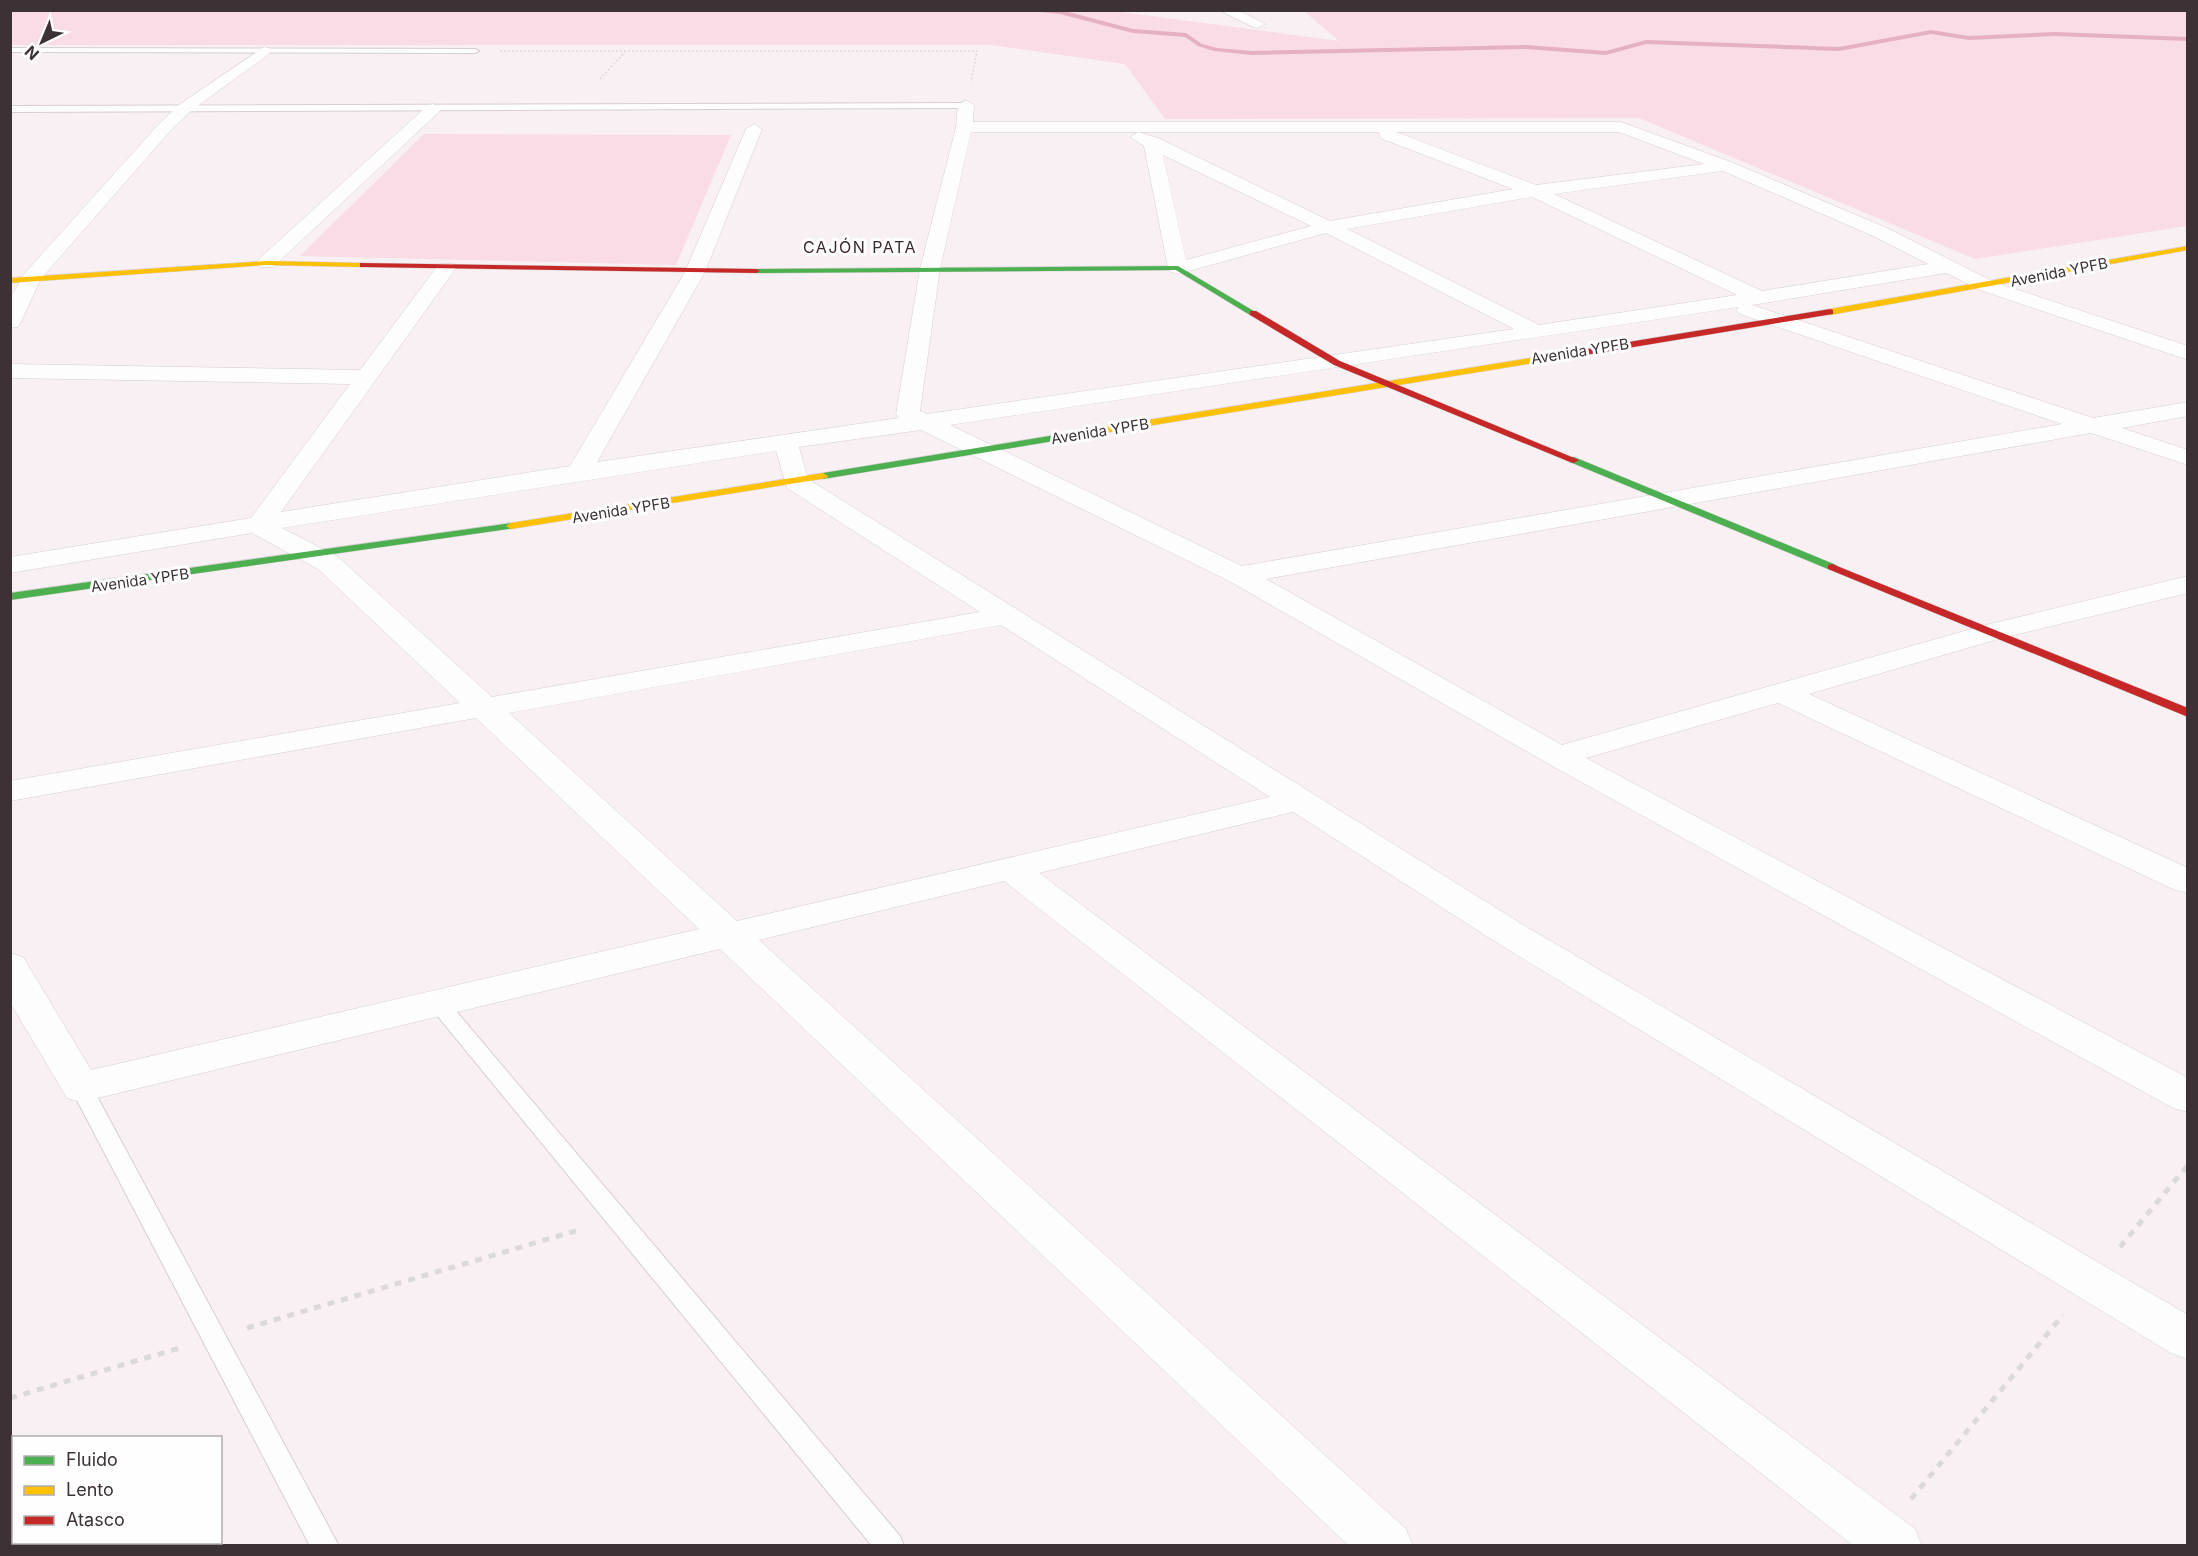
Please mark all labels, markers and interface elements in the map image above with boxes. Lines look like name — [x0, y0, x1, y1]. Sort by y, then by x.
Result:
north arrow — [12, 12, 72, 72]
text: N — [20, 41, 43, 64]
district label: CAJÓN PATA — [803, 237, 917, 257]
street label: Avenida YPFB — [2009, 253, 2109, 291]
street label: Avenida YPFB — [1530, 334, 1630, 368]
street label: Avenida YPFB — [1050, 414, 1150, 448]
street label: Avenida YPFB — [571, 493, 671, 527]
street label: Avenida YPFB — [90, 564, 190, 596]
legend — [12, 1436, 222, 1544]
text: Fluido — [66, 1449, 118, 1470]
text: Lento — [66, 1479, 114, 1500]
text: Atasco — [66, 1509, 125, 1530]

